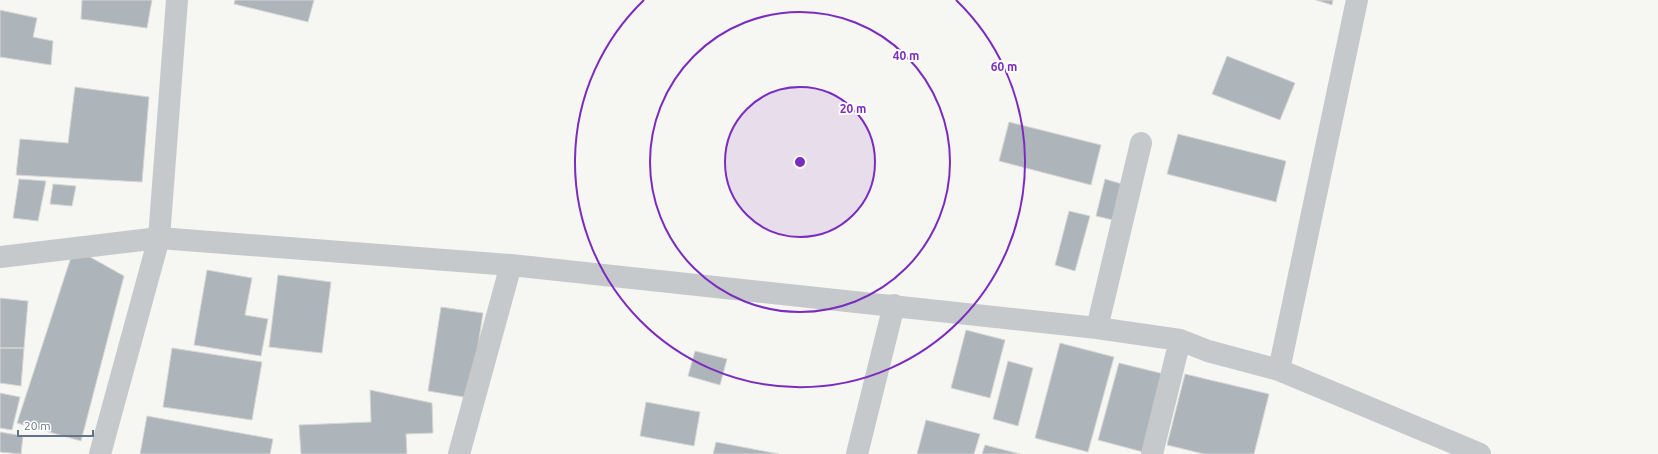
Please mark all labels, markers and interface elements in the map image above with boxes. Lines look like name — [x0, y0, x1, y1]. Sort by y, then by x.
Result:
text: 40 m — [893, 49, 919, 62]
text: 60 m — [991, 60, 1017, 73]
text: 20 m — [840, 102, 866, 115]
centre of rings — [793, 155, 807, 169]
scale bar — [18, 412, 93, 438]
text: 20 m — [24, 419, 51, 432]

